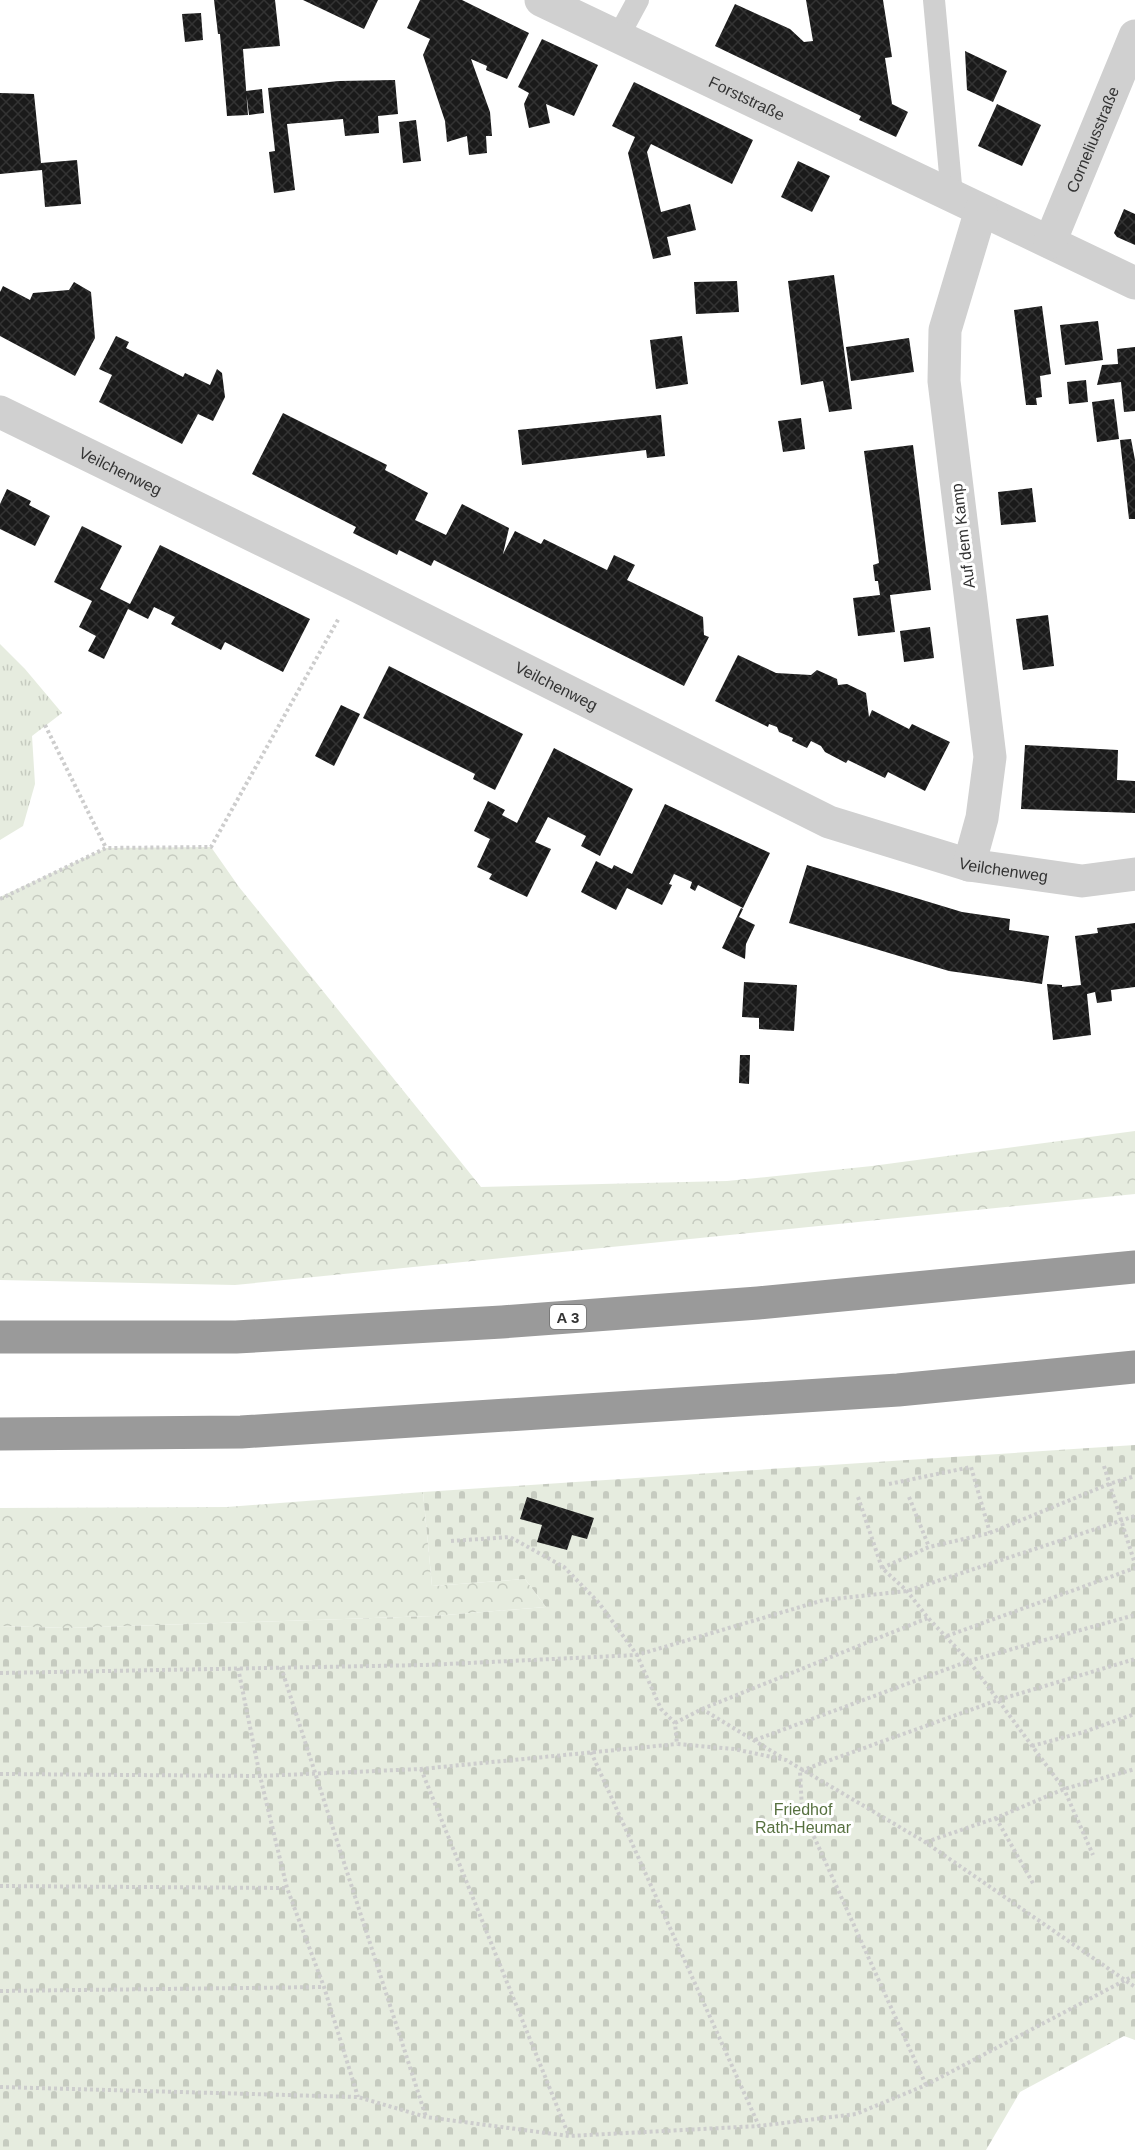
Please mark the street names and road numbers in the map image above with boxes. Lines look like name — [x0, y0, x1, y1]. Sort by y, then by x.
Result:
street label: Forststraße — [706, 73, 788, 123]
street label: Corneliusstraße — [1063, 84, 1122, 195]
street label: Veilchenweg — [76, 443, 165, 498]
street label: Auf dem Kamp — [948, 482, 978, 590]
street label: Veilchenweg — [512, 658, 600, 713]
street label: Veilchenweg — [957, 854, 1049, 885]
road number: A 3 — [550, 1305, 586, 1329]

